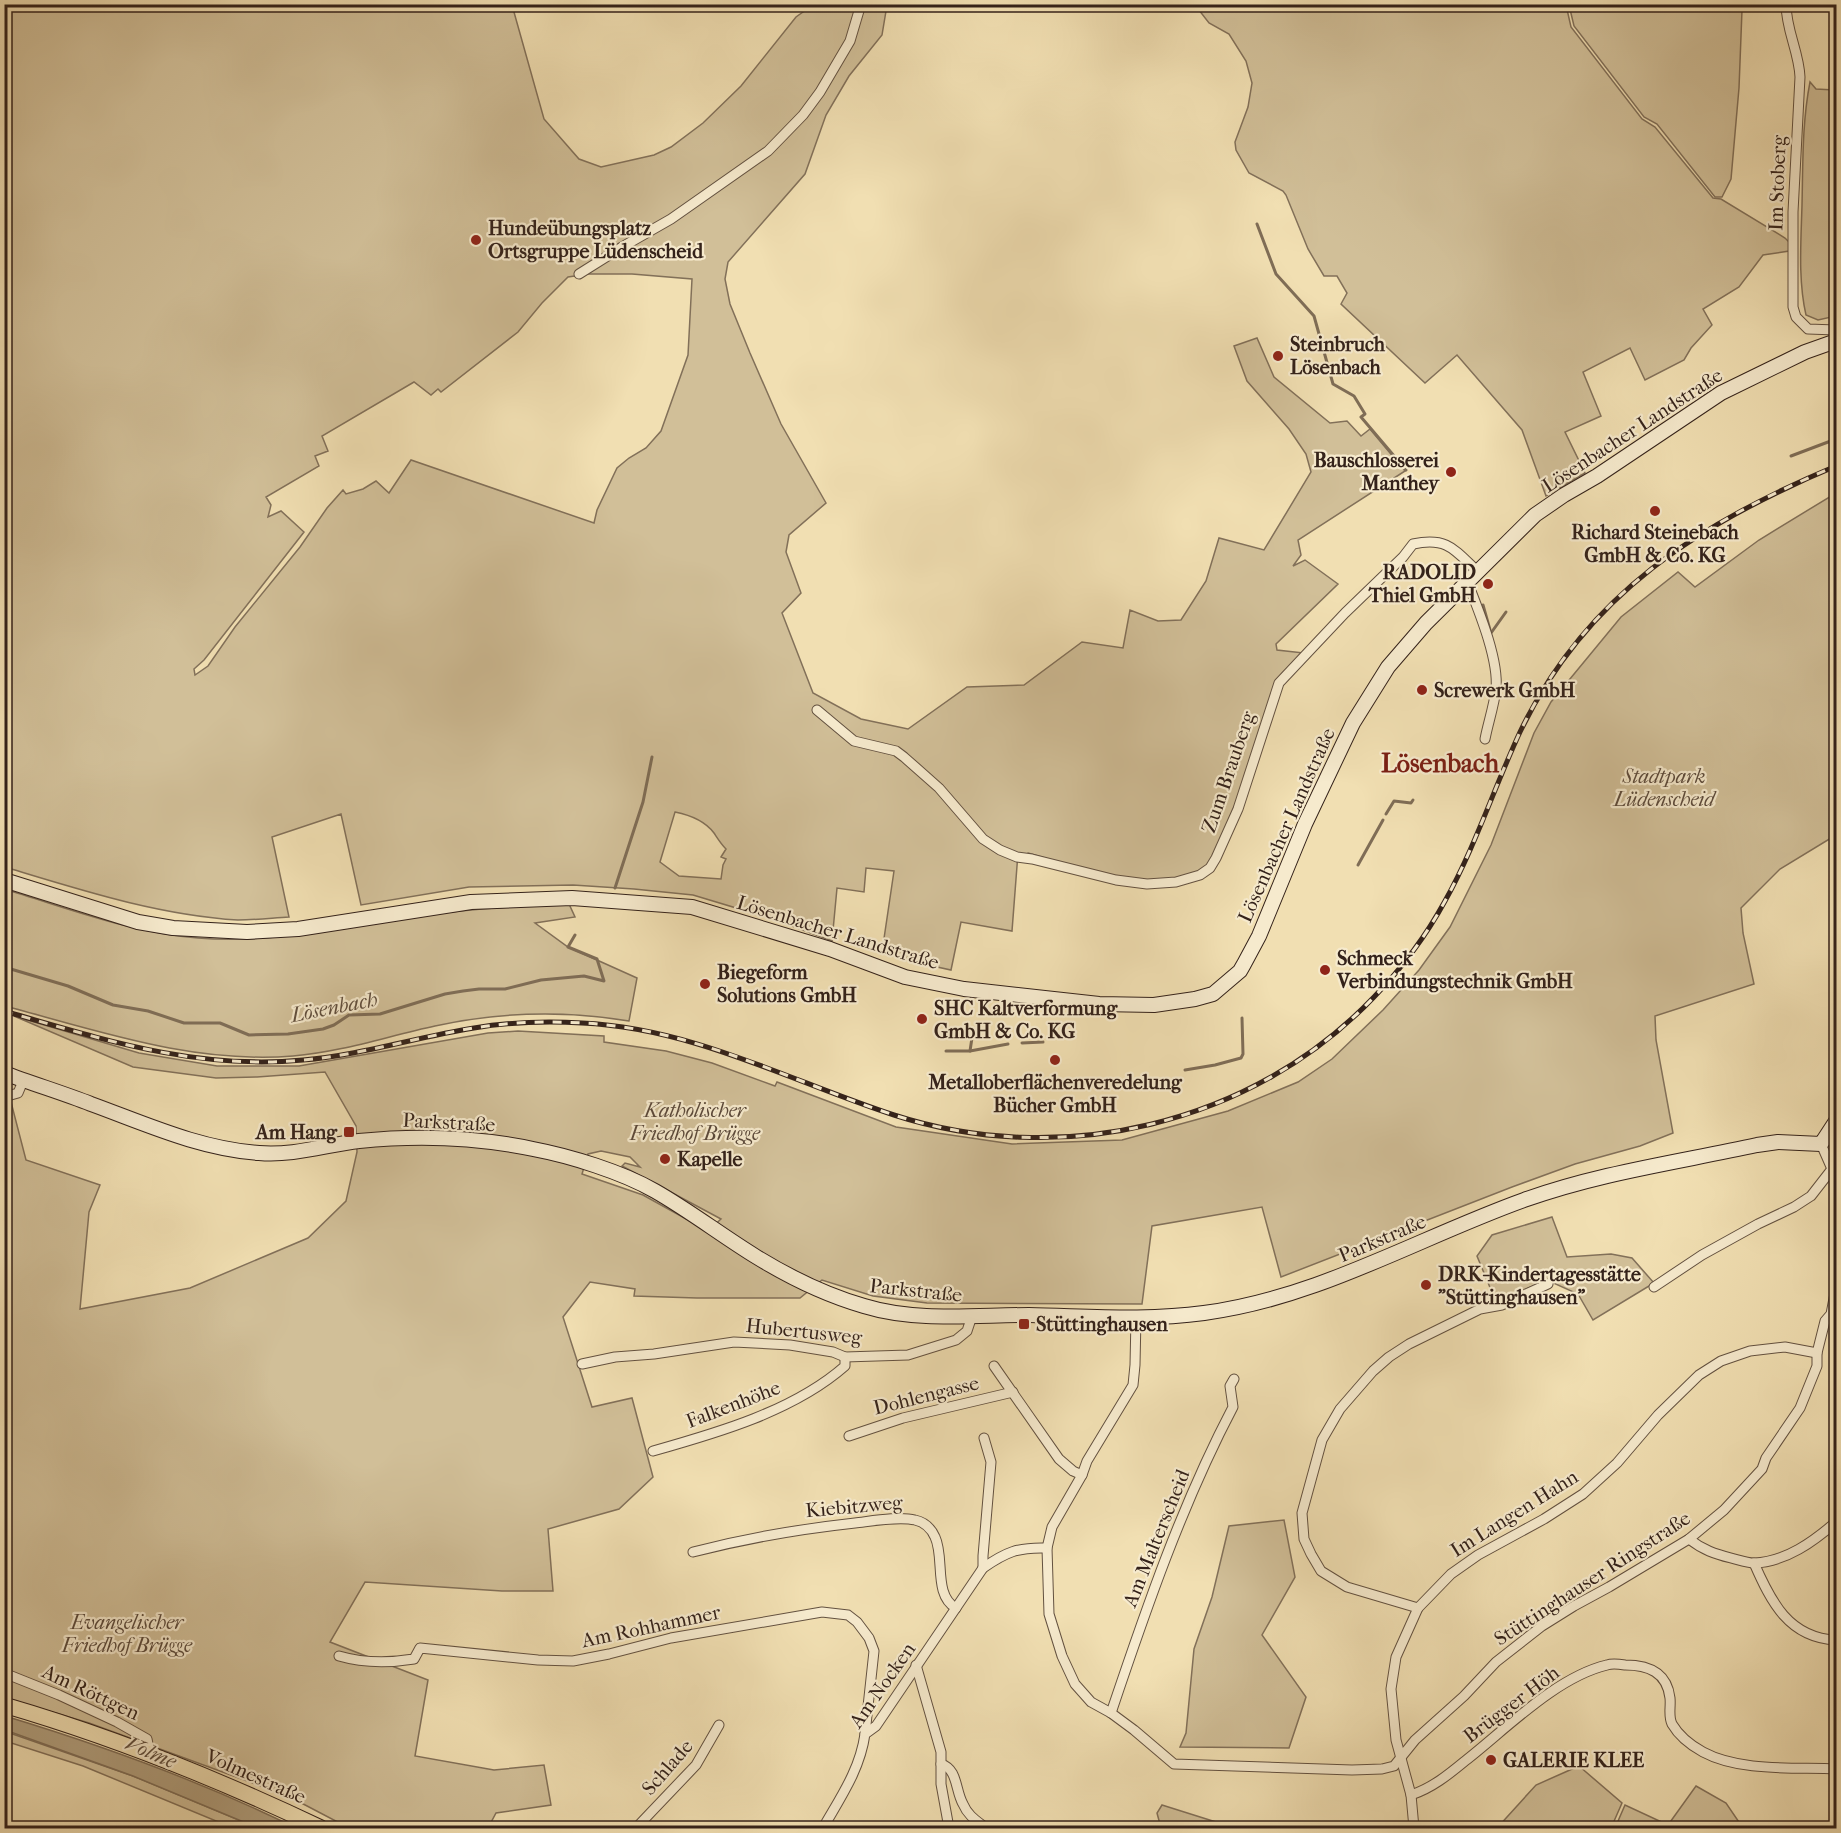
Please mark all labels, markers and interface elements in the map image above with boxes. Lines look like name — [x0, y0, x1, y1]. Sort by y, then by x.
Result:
street label: Im Stoberg — [1764, 134, 1791, 231]
place label: Hundeübungsplatz Ortsgruppe Lüdenscheid — [488, 217, 704, 263]
marker: Hundeübungsplatz Ortsgruppe Lüdenscheid — [469, 233, 483, 247]
place label: Steinbruch Lösenbach — [1290, 333, 1386, 379]
marker: Steinbruch Lösenbach — [1271, 349, 1285, 363]
street label: Lösenbacher Landstraße — [1538, 363, 1727, 497]
place label: Bauschlosserei Manthey — [1314, 449, 1440, 495]
marker: Bauschlosserei Manthey — [1444, 465, 1458, 479]
marker: Richard Steinebach GmbH & Co. KG — [1648, 504, 1662, 518]
place label: Richard Steinebach GmbH & Co. KG — [1571, 521, 1739, 567]
place label: RADOLID Thiel GmbH — [1368, 561, 1476, 607]
marker: RADOLID Thiel GmbH — [1481, 577, 1495, 591]
place label: Screwerk GmbH — [1434, 679, 1575, 702]
marker: Screwerk GmbH — [1415, 683, 1429, 697]
street label: Zum Brauberg — [1197, 708, 1260, 836]
street label: Lösenbacher Landstraße — [1233, 724, 1340, 926]
district label: Lösenbach — [1381, 748, 1499, 779]
park label: Stadtpark Lüdenscheid — [1612, 765, 1717, 811]
street label: Lösenbacher Landstraße — [734, 891, 942, 974]
place label: Schmeck Verbindungstechnik GmbH — [1336, 947, 1573, 993]
place label: Biegeform Solutions GmbH — [717, 961, 857, 1007]
marker: Schmeck Verbindungstechnik GmbH — [1318, 963, 1332, 977]
marker: Biegeform Solutions GmbH — [698, 977, 712, 991]
water label: Lösenbach — [287, 987, 380, 1028]
place label: SHC Kaltverformung GmbH & Co. KG — [934, 997, 1118, 1043]
marker: SHC Kaltverformung GmbH & Co. KG — [915, 1012, 929, 1026]
marker: Metalloberflächenveredelung Bücher GmbH — [1048, 1053, 1062, 1067]
place label: Metalloberflächenveredelung Bücher GmbH — [927, 1071, 1183, 1117]
park label: Katholischer Friedhof Brügge — [629, 1099, 761, 1145]
street label: Parkstraße — [402, 1109, 496, 1136]
place label: Am Hang — [254, 1121, 338, 1144]
marker: Am Hang — [342, 1125, 356, 1139]
place label: Kapelle — [677, 1148, 743, 1171]
marker: Kapelle — [658, 1152, 672, 1166]
street label: Parkstraße — [1335, 1210, 1430, 1267]
place label: DRK-Kindertagesstätte "Stüttinghausen" — [1438, 1263, 1641, 1309]
street label: Parkstraße — [869, 1274, 963, 1307]
marker: DRK-Kindertagesstätte "Stüttinghausen" — [1419, 1278, 1433, 1292]
place label: Stüttinghausen — [1036, 1313, 1168, 1336]
street label: Hubertusweg — [745, 1314, 863, 1349]
marker: Stüttinghausen — [1017, 1317, 1031, 1331]
street label: Dohlengasse — [871, 1371, 981, 1420]
street label: Falkenhöhe — [683, 1376, 784, 1433]
street label: Am Malterscheid — [1118, 1465, 1195, 1611]
street label: Im Langen Hahn — [1446, 1465, 1583, 1562]
street label: Kiebitzweg — [805, 1491, 904, 1522]
street label: Stüttinghauser Ringstraße — [1490, 1506, 1695, 1650]
street label: Am Rohhammer — [579, 1600, 723, 1653]
park label: Evangelischer Friedhof Brügge — [61, 1611, 193, 1657]
street label: Am Nocken — [844, 1638, 920, 1733]
street label: Am Röttgen — [38, 1659, 143, 1725]
street label: Brügger Höh — [1459, 1661, 1564, 1748]
water label: Volme — [122, 1731, 180, 1774]
street label: Schlade — [637, 1735, 698, 1800]
street label: Volmestraße — [201, 1744, 309, 1809]
place label: GALERIE KLEE — [1503, 1749, 1644, 1772]
marker: GALERIE KLEE — [1484, 1753, 1498, 1767]

